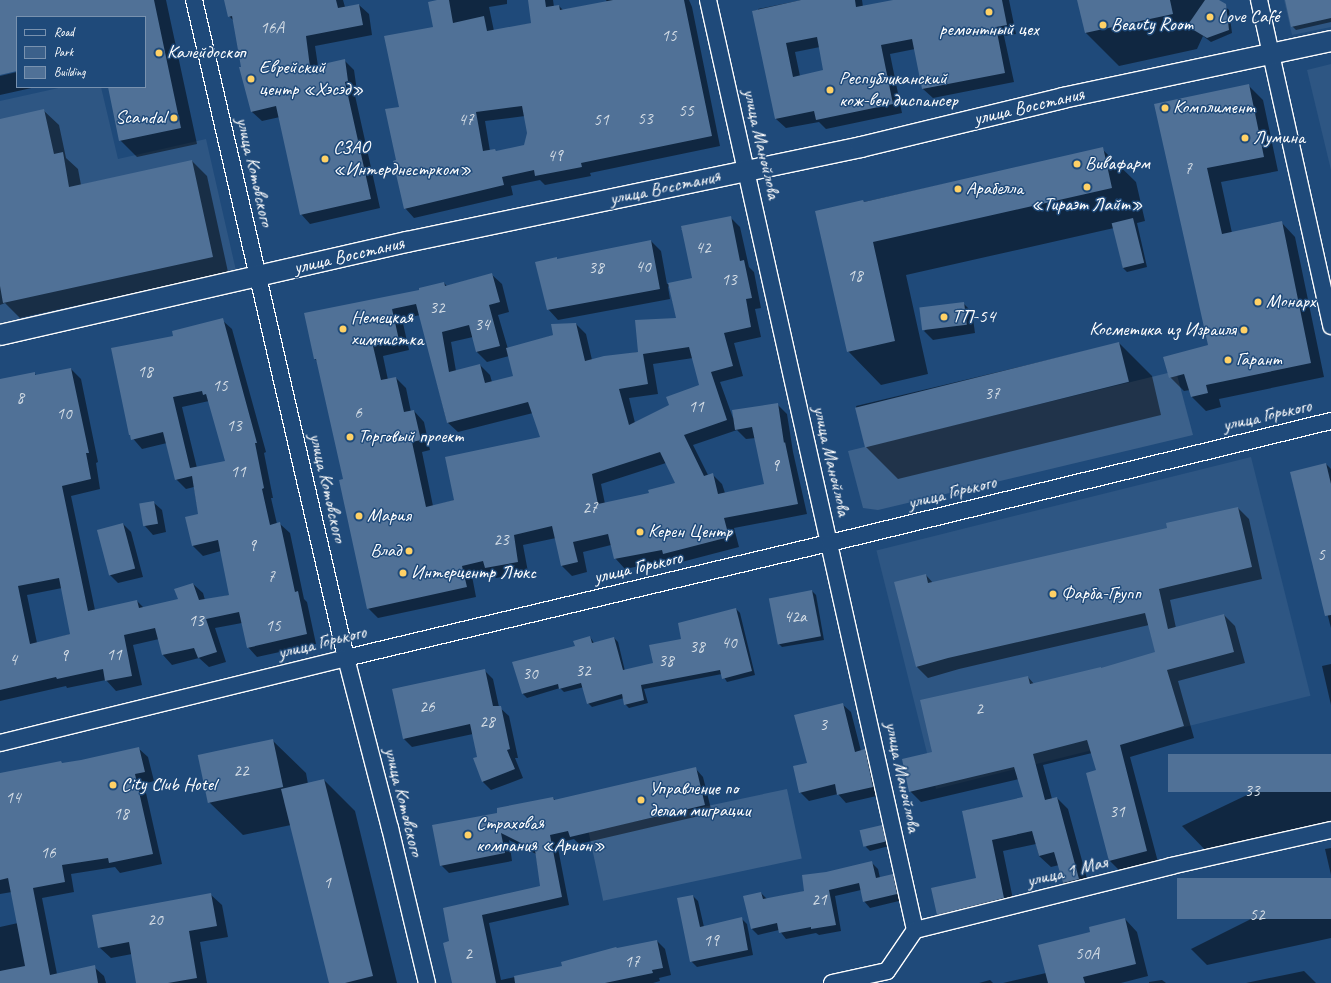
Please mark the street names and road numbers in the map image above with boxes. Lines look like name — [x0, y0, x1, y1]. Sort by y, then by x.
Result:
street label: улица Восстания — [972, 83, 1086, 131]
street label: улица Манойлова — [737, 87, 785, 201]
street label: улица Котовского — [230, 115, 278, 229]
street label: улица Восстания — [608, 165, 722, 211]
street label: улица Восстания — [292, 232, 406, 280]
street label: улица Горького — [1221, 395, 1313, 437]
street label: улица Манойлова — [807, 404, 855, 518]
street label: улица Котовского — [303, 431, 351, 545]
street label: улица Горького — [906, 471, 998, 515]
street label: улица Горького — [592, 547, 684, 589]
street label: улица Горького — [276, 621, 368, 665]
street label: улица Манойлова — [879, 720, 925, 834]
street label: улица Котовского — [379, 745, 427, 859]
street label: улица 1 Мая — [1024, 851, 1110, 893]

